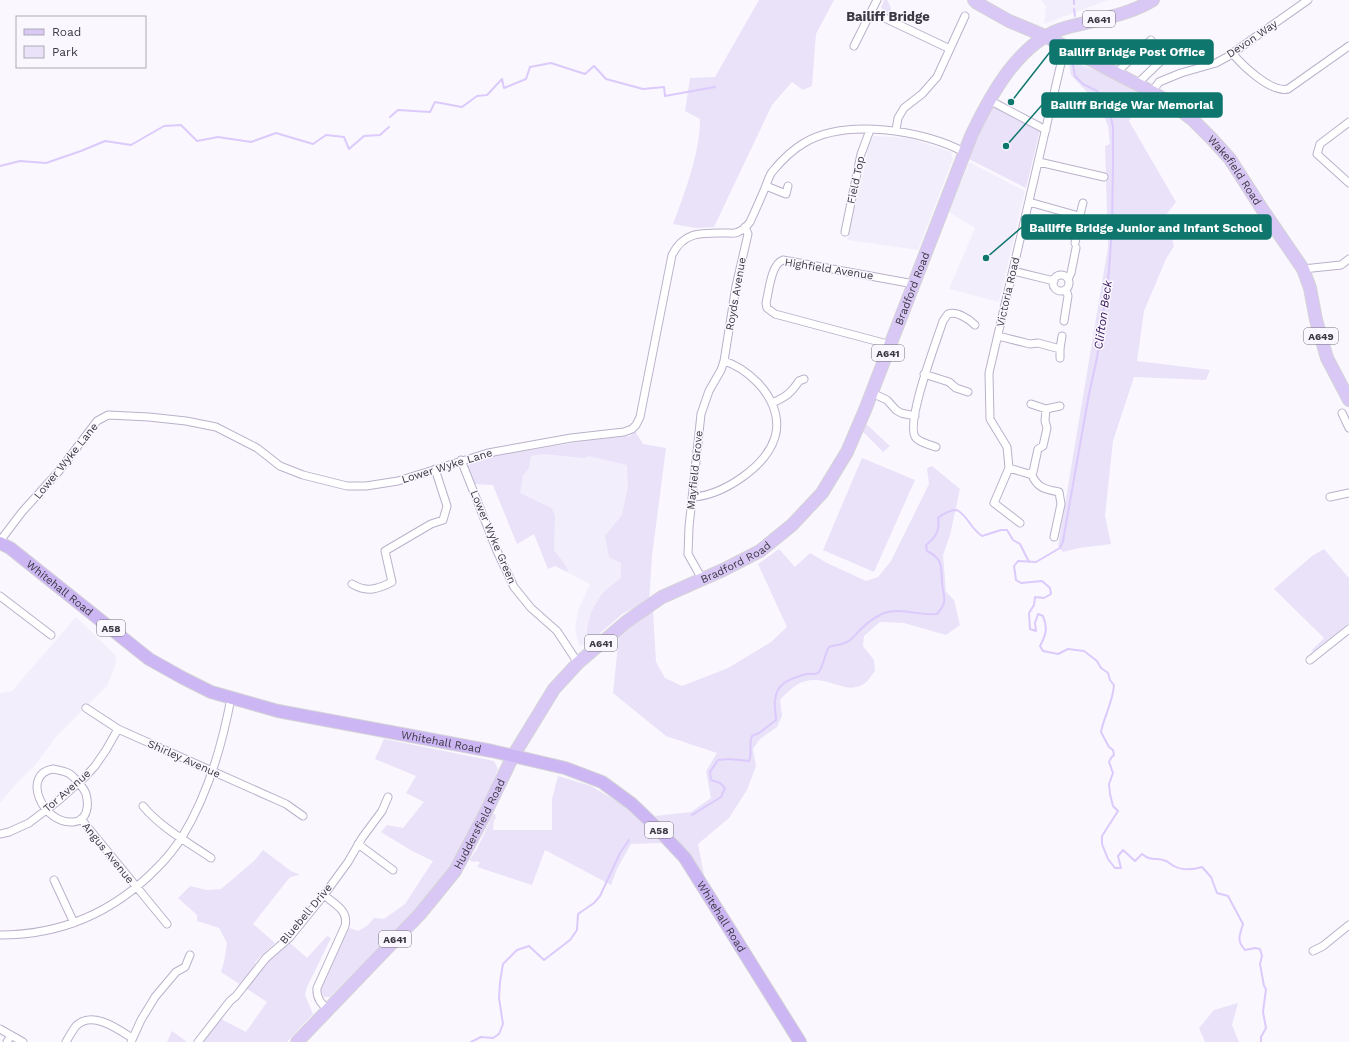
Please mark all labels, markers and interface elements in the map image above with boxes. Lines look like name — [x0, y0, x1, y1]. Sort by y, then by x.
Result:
district label: Bailiff Bridge — [846, 9, 930, 24]
road number: A641 — [1083, 11, 1115, 27]
legend — [16, 16, 146, 68]
street label: Devon Way — [1224, 17, 1280, 61]
text: Road — [52, 25, 81, 39]
callout: Bailiff Bridge Post Office — [1050, 40, 1213, 64]
text: Park — [52, 45, 78, 59]
text: Bailiff Bridge Post Office — [1059, 45, 1205, 59]
callout: Bailiff Bridge War Memorial — [1042, 93, 1222, 117]
text: Bailiff Bridge War Memorial — [1050, 98, 1214, 112]
street label: Wakefield Road — [1205, 132, 1264, 207]
street label: Field Top — [845, 155, 867, 205]
callout: Bailiffe Bridge Junior and Infant School — [1022, 215, 1271, 239]
text: Bailiffe Bridge Junior and Infant School — [1029, 221, 1263, 235]
street label: Bradford Road — [892, 250, 932, 327]
street label: Royds Avenue — [723, 256, 749, 332]
street label: Highfield Avenue — [784, 256, 874, 282]
street label: Victoria Road — [994, 256, 1022, 328]
water label: Clifton Beck — [1091, 279, 1115, 350]
road number: A649 — [1304, 328, 1338, 344]
road number: A641 — [872, 345, 904, 361]
street label: Lower Wyke Lane — [31, 420, 101, 502]
street label: Mayfield Grove — [684, 430, 706, 510]
street label: Lower Wyke Lane — [400, 446, 494, 486]
street label: Lower Wyke Green — [467, 488, 519, 586]
street label: Bradford Road — [698, 539, 773, 586]
street label: Whitehall Road — [24, 557, 96, 618]
road number: A58 — [97, 620, 125, 636]
road number: A641 — [585, 635, 617, 651]
street label: Whitehall Road — [400, 728, 482, 755]
street label: Shirley Avenue — [146, 737, 222, 781]
street label: Tor Avenue — [41, 767, 93, 815]
street label: Huddersfield Road — [451, 777, 508, 871]
street label: Angus Avenue — [79, 820, 137, 886]
road number: A58 — [645, 822, 673, 838]
street label: Whitehall Road — [694, 879, 749, 954]
street label: Bluebell Drive — [277, 881, 335, 947]
road number: A641 — [379, 931, 411, 947]

